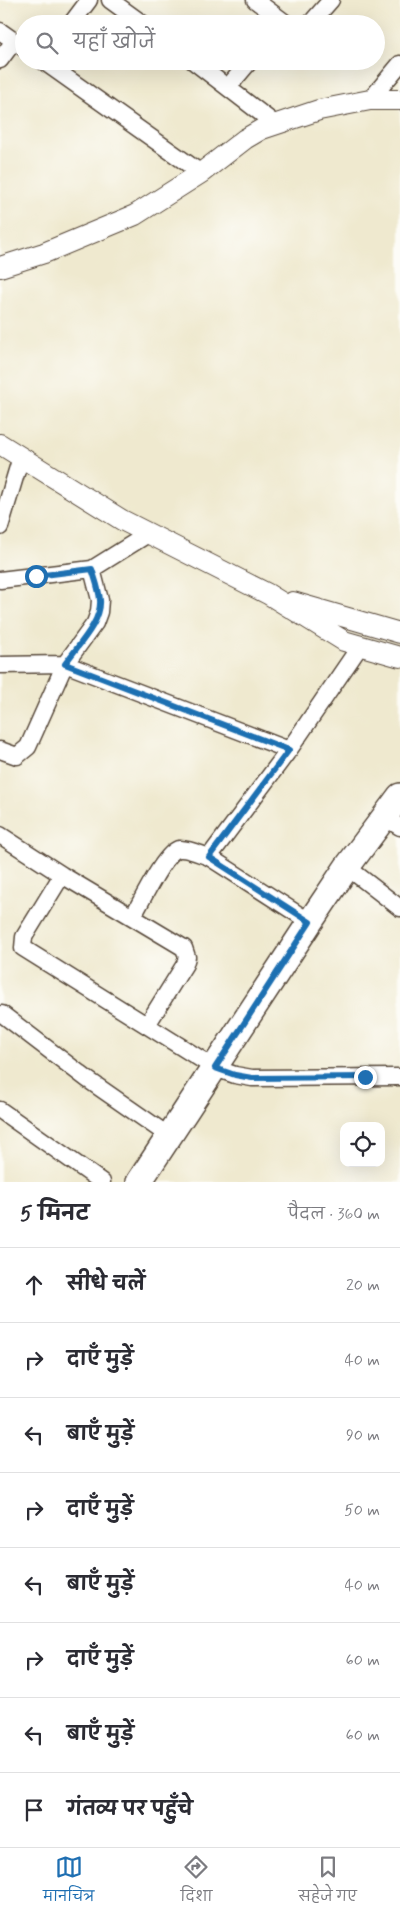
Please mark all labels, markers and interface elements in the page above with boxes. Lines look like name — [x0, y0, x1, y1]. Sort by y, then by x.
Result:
search box — [15, 15, 385, 70]
icon: search — [33, 29, 61, 57]
text: यहाँ खोजें — [73, 30, 155, 55]
route start — [25, 565, 48, 588]
route end — [354, 1066, 377, 1089]
map controls — [340, 1122, 385, 1167]
button: locate — [340, 1122, 385, 1167]
text: 5 मिनट — [20, 1200, 89, 1228]
text: पैदल · 360 m — [288, 1204, 380, 1225]
icon: ahead — [20, 1271, 48, 1299]
text: सीधे चलें — [67, 1272, 145, 1297]
text: 20 m — [346, 1275, 380, 1296]
icon: right — [20, 1346, 48, 1374]
text: दाएँ मुड़ें — [67, 1347, 133, 1372]
text: 40 m — [344, 1350, 380, 1371]
icon: left — [20, 1421, 48, 1449]
text: बाएँ मुड़ें — [67, 1422, 134, 1447]
text: 90 m — [346, 1425, 380, 1446]
icon: right — [20, 1496, 48, 1524]
text: दाएँ मुड़ें — [67, 1497, 133, 1522]
text: 50 m — [344, 1500, 380, 1521]
icon: left — [20, 1571, 48, 1599]
text: बाएँ मुड़ें — [67, 1572, 134, 1597]
text: 40 m — [344, 1575, 380, 1596]
icon: right — [20, 1646, 48, 1674]
text: दाएँ मुड़ें — [67, 1647, 133, 1672]
text: 60 m — [346, 1650, 380, 1671]
icon: left — [20, 1721, 48, 1749]
text: बाएँ मुड़ें — [67, 1722, 134, 1747]
text: 60 m — [346, 1725, 380, 1746]
icon: arrive — [20, 1796, 48, 1824]
text: गंतव्य पर पहुँचे — [67, 1797, 193, 1822]
tab: मानचित्र — [43, 1853, 94, 1912]
tab: दिशा — [181, 1853, 212, 1912]
tab: सहेजे गए — [299, 1853, 357, 1912]

